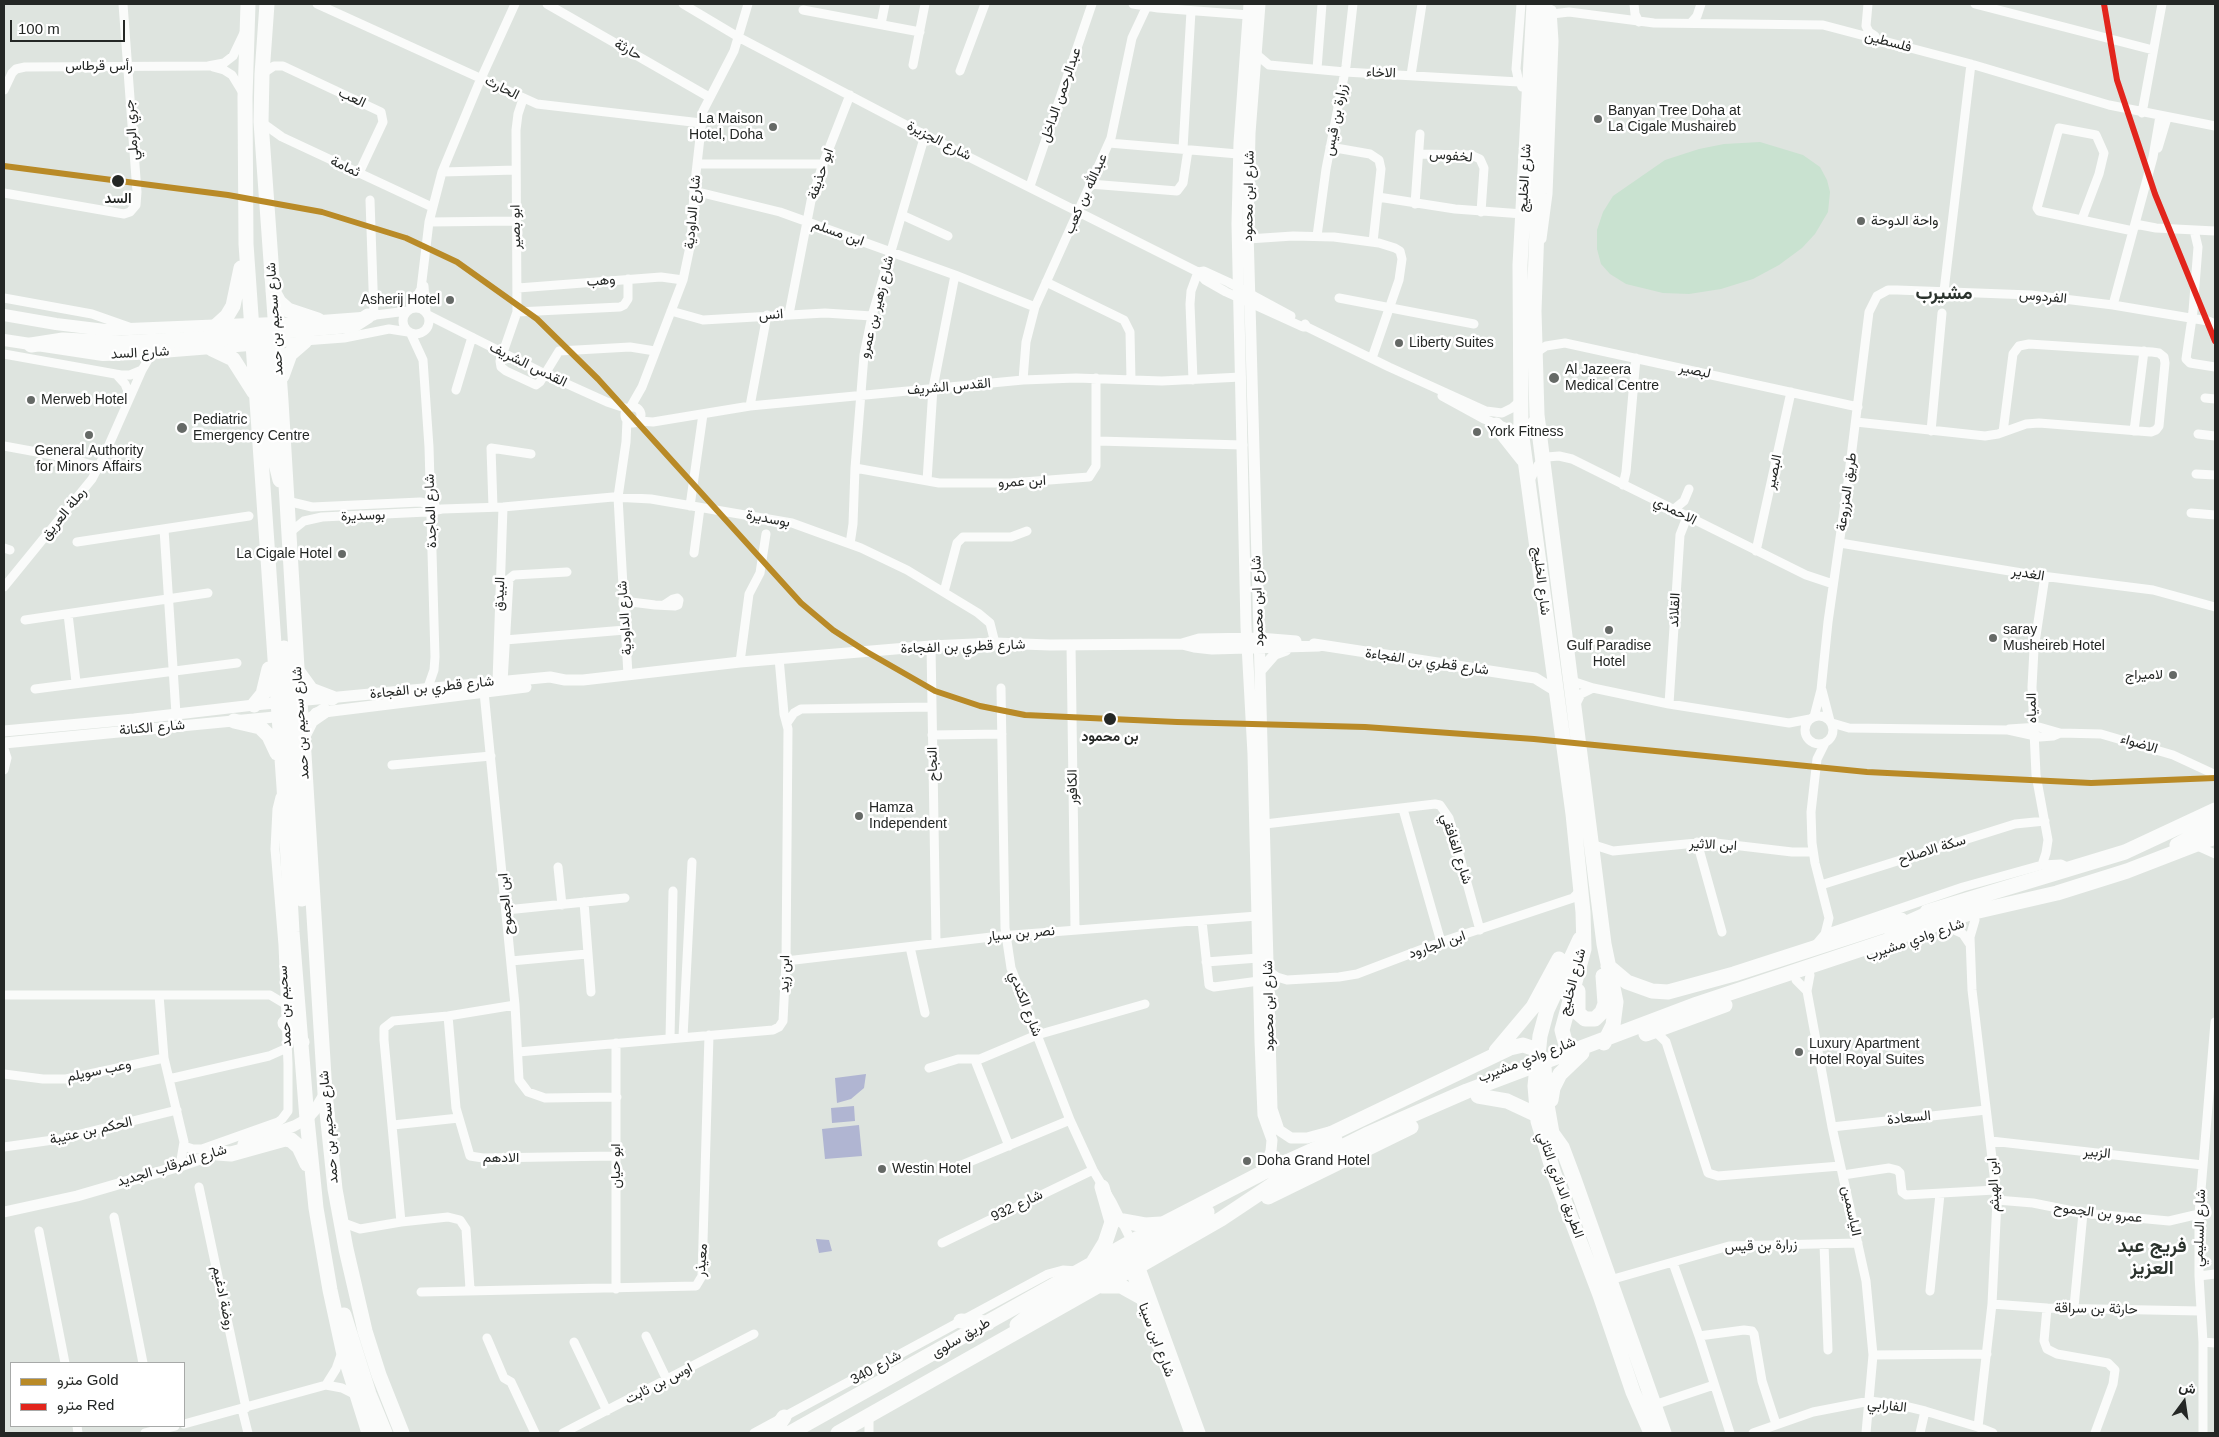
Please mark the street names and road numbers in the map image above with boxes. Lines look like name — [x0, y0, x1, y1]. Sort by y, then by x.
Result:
street label: فلسطين — [1863, 28, 1913, 56]
street label: حارثة — [611, 36, 645, 64]
street label: عبدالرحمن الداخل — [1037, 45, 1085, 145]
street label: رأس قرطاس — [65, 58, 133, 74]
street label: الاخاء — [1366, 64, 1396, 82]
street label: الحارث — [482, 72, 522, 104]
street label: زرارة بن قيس — [1321, 83, 1351, 157]
street label: العب — [336, 84, 368, 112]
street label: جري الرملي — [121, 99, 143, 161]
street label: شارع الجزيرة — [904, 118, 974, 164]
street label: شارع الخليج — [1515, 143, 1535, 213]
street label: ابو حذيفة — [804, 146, 838, 202]
street label: لخفوس — [1429, 146, 1473, 166]
street label: شارع ابن محمود — [1240, 150, 1258, 242]
street label: عبدالله بن كعب — [1061, 151, 1111, 237]
street label: ثمامة — [328, 153, 362, 181]
street label: شارع الداودية — [681, 174, 705, 250]
street label: ابو بصير — [507, 205, 525, 249]
street label: ابن مسلم — [810, 216, 866, 250]
street label: شارع زهير بن عمرو — [856, 254, 898, 360]
street label: شارع سحيم بن حمد — [263, 262, 287, 376]
street label: وهب — [586, 271, 616, 291]
street label: الفردوس — [2018, 287, 2068, 307]
street label: انس — [758, 306, 784, 324]
street label: القدس الشريف — [487, 339, 569, 391]
street label: شارع السد — [110, 343, 170, 363]
street label: لبصير — [1678, 359, 1712, 383]
street label: القدس الشريف — [906, 375, 992, 399]
street label: طريق المزروعة — [1833, 451, 1861, 533]
street label: البصير — [1762, 453, 1786, 491]
street label: ابن عمرو — [998, 472, 1046, 492]
street label: شارع الماجدة — [421, 474, 441, 548]
street label: رملة العريق — [38, 484, 90, 544]
street label: الاحمدي — [1651, 493, 1699, 529]
street label: بوسديرة — [340, 507, 386, 525]
street label: بوسديرة — [745, 507, 791, 531]
street label: شارع الخليج — [1528, 546, 1554, 616]
street label: شارع ابن محمود — [1248, 555, 1268, 647]
street label: الغدير — [2010, 563, 2046, 585]
street label: البيدق — [491, 577, 509, 611]
street label: شارع الداودية — [614, 580, 636, 656]
street label: القلائد — [1666, 592, 1684, 628]
street label: شارع قطري بن الفجاءة — [900, 636, 1026, 658]
street label: شارع قطري بن الفجاءة — [1364, 645, 1490, 679]
street label: شارع سحيم بن حمد — [289, 666, 313, 780]
street label: شارع قطري بن الفجاءة — [369, 673, 495, 703]
street label: المياه — [2023, 693, 2041, 723]
street label: شارع الكنانة — [118, 717, 186, 739]
street label: الاضواء — [2118, 730, 2160, 758]
street label: النجاح — [924, 747, 942, 781]
street label: الكافور — [1064, 769, 1082, 805]
street label: شارع الغافقي — [1437, 811, 1475, 887]
street label: سكة الاصلاح — [1896, 832, 1968, 868]
street label: ابن الاثير — [1689, 835, 1737, 855]
street label: ابن الجموح — [495, 872, 517, 936]
street label: شارع وادي مشيرب — [1863, 915, 1967, 965]
street label: نصر بن سيار — [986, 923, 1056, 945]
street label: ابن الجارود — [1406, 927, 1468, 963]
street label: شارع الخليج — [1556, 947, 1590, 1017]
street label: ابن زيد — [776, 955, 794, 993]
street label: شارع ابن محمود — [1260, 960, 1278, 1052]
street label: سحيم بن حمد — [274, 965, 296, 1047]
street label: شارع الكندي — [1005, 969, 1045, 1039]
street label: شارع وادي مشيرب — [1476, 1034, 1578, 1086]
street label: وعب سويلم — [65, 1056, 133, 1086]
street label: شارع سحيم بن حمد — [316, 1070, 342, 1184]
street label: السعادة — [1886, 1107, 1932, 1129]
street label: الحكم بن عتيبة — [48, 1113, 134, 1149]
street label: الطريق الدائري الثاني — [1533, 1130, 1587, 1240]
street label: شارع المرقاب الجديد — [115, 1141, 229, 1191]
street label: ابو حيان — [608, 1143, 624, 1189]
street label: الزبير — [2083, 1143, 2111, 1163]
street label: الادهم — [483, 1150, 519, 1166]
street label: ابن الهيثم — [1984, 1157, 2004, 1213]
street label: الياسمين — [1838, 1184, 1864, 1238]
street label: شارع 932 — [988, 1186, 1046, 1226]
street label: شارع السليمي — [2190, 1189, 2210, 1267]
street label: عمرو بن الجموح — [2053, 1199, 2143, 1227]
street label: زرارة بن قيس — [1724, 1236, 1798, 1256]
street label: معيذر — [692, 1243, 712, 1277]
street label: روضة ادغيم — [208, 1265, 238, 1331]
street label: حارثة بن سراقة — [2054, 1300, 2138, 1318]
street label: شارع ابن سينا — [1134, 1301, 1178, 1379]
street label: طريق سلوى — [929, 1314, 993, 1362]
street label: شارع 340 — [848, 1347, 904, 1389]
street label: اوس بن ثابت — [622, 1360, 696, 1408]
street label: الفارابي — [1866, 1396, 1908, 1416]

